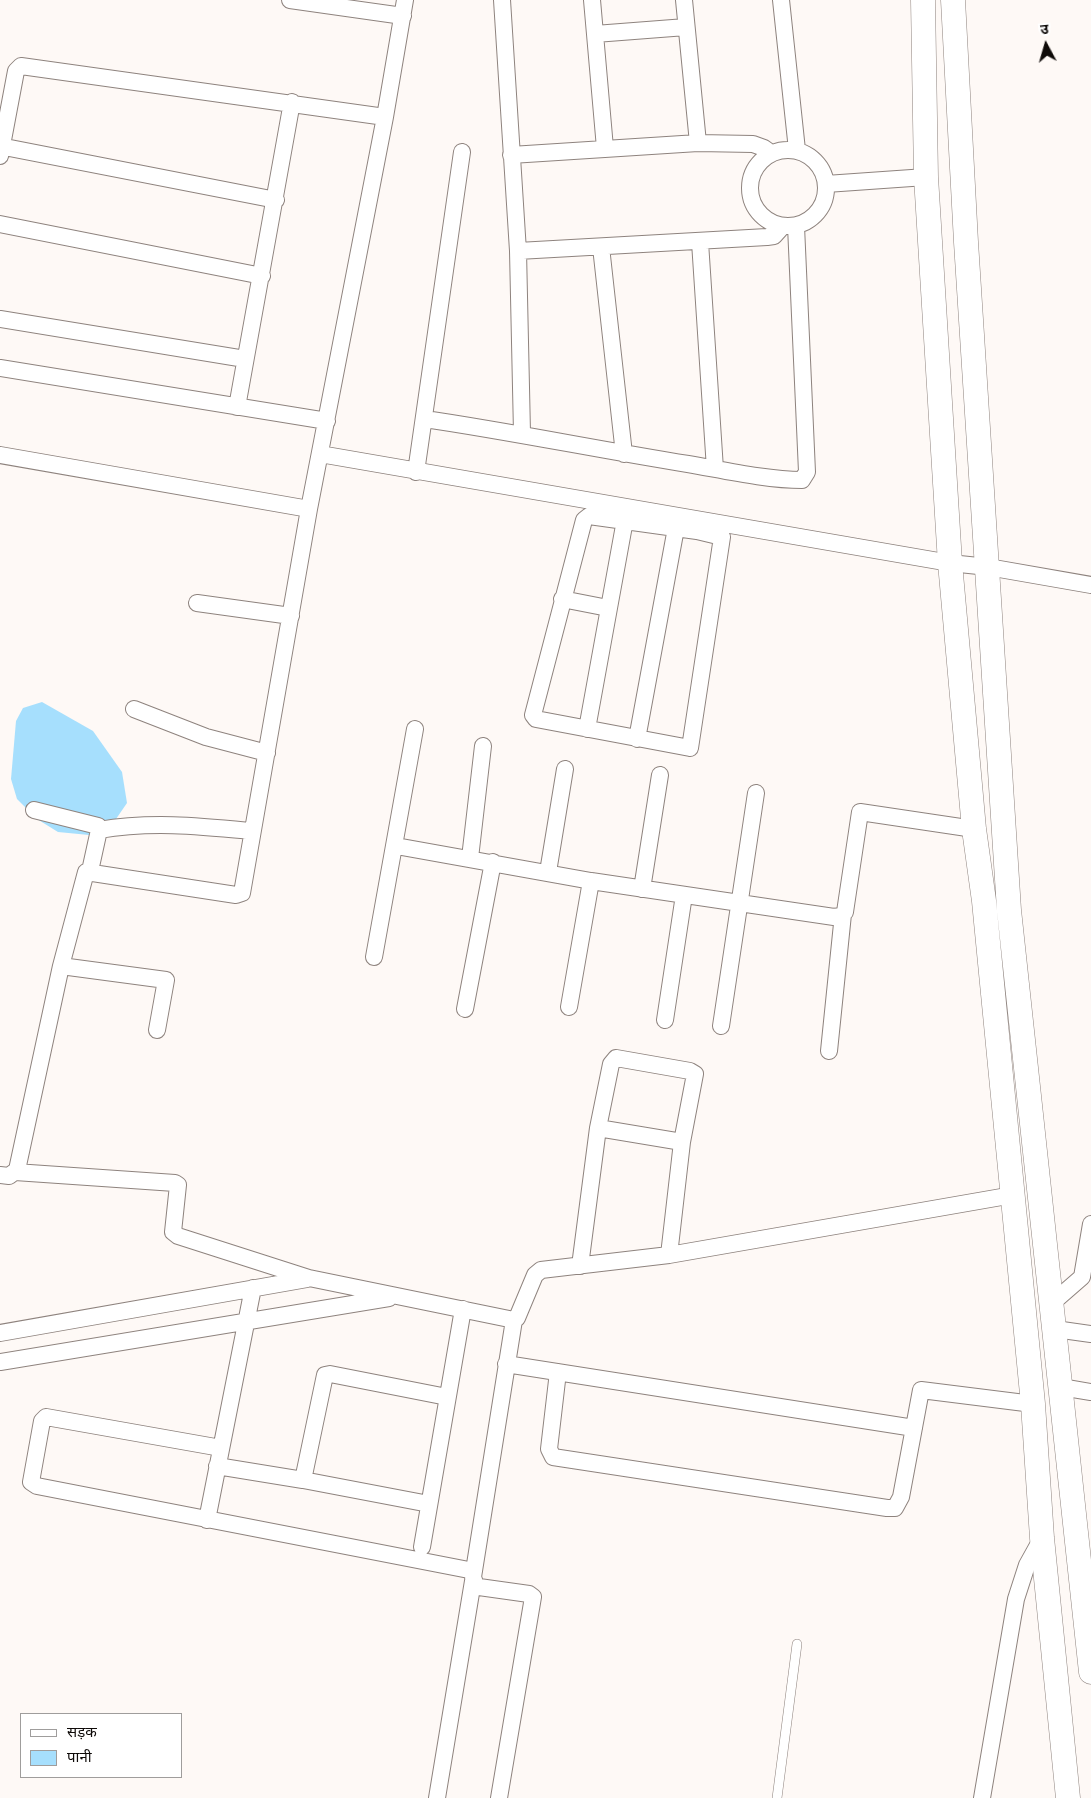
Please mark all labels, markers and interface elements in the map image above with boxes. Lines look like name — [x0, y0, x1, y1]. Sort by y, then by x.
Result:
north arrow — [1021, 20, 1071, 70]
text: उ — [1039, 21, 1049, 38]
legend — [20, 1713, 182, 1778]
text: सड़क — [67, 1723, 97, 1741]
text: पानी — [67, 1748, 92, 1766]

